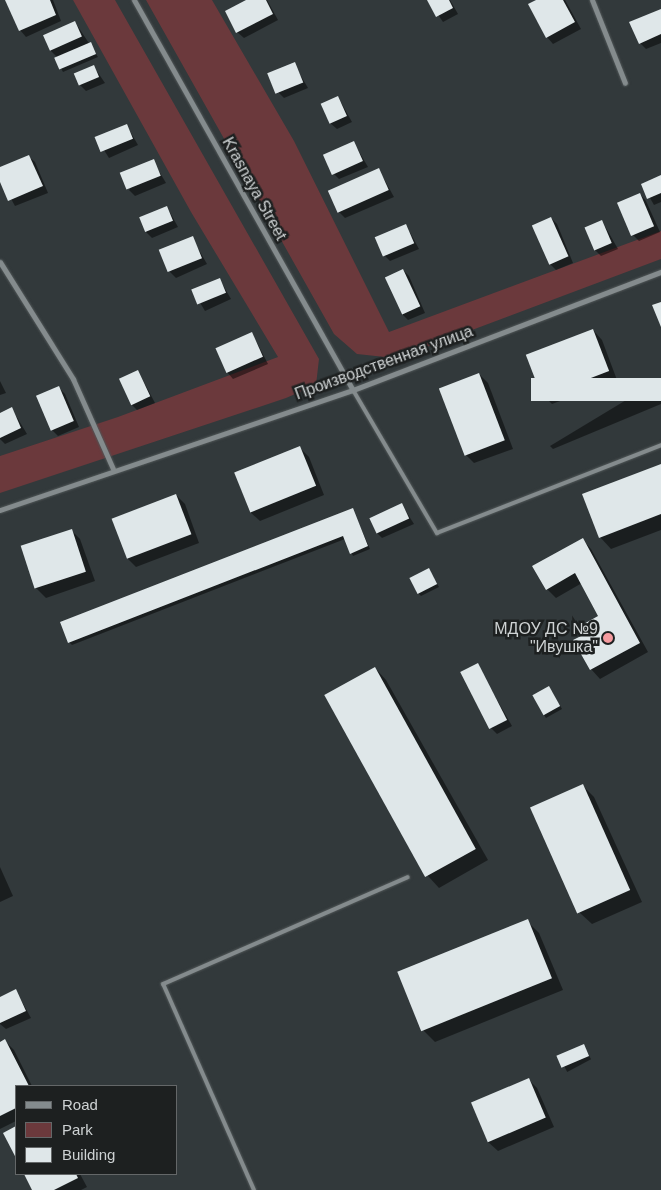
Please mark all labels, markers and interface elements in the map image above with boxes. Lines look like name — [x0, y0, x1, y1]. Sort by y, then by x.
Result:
street label: Krasnaya Street — [218, 134, 290, 244]
street label: Производственная улица — [292, 322, 476, 404]
place label: МДОУ ДС №9 "Ивушка" — [494, 619, 598, 657]
marker: МДОУ ДС №9 "Ивушка" — [602, 632, 614, 644]
legend — [15, 1085, 178, 1175]
text: Road — [62, 1096, 98, 1113]
text: Park — [62, 1121, 93, 1138]
text: Building — [62, 1146, 115, 1163]

